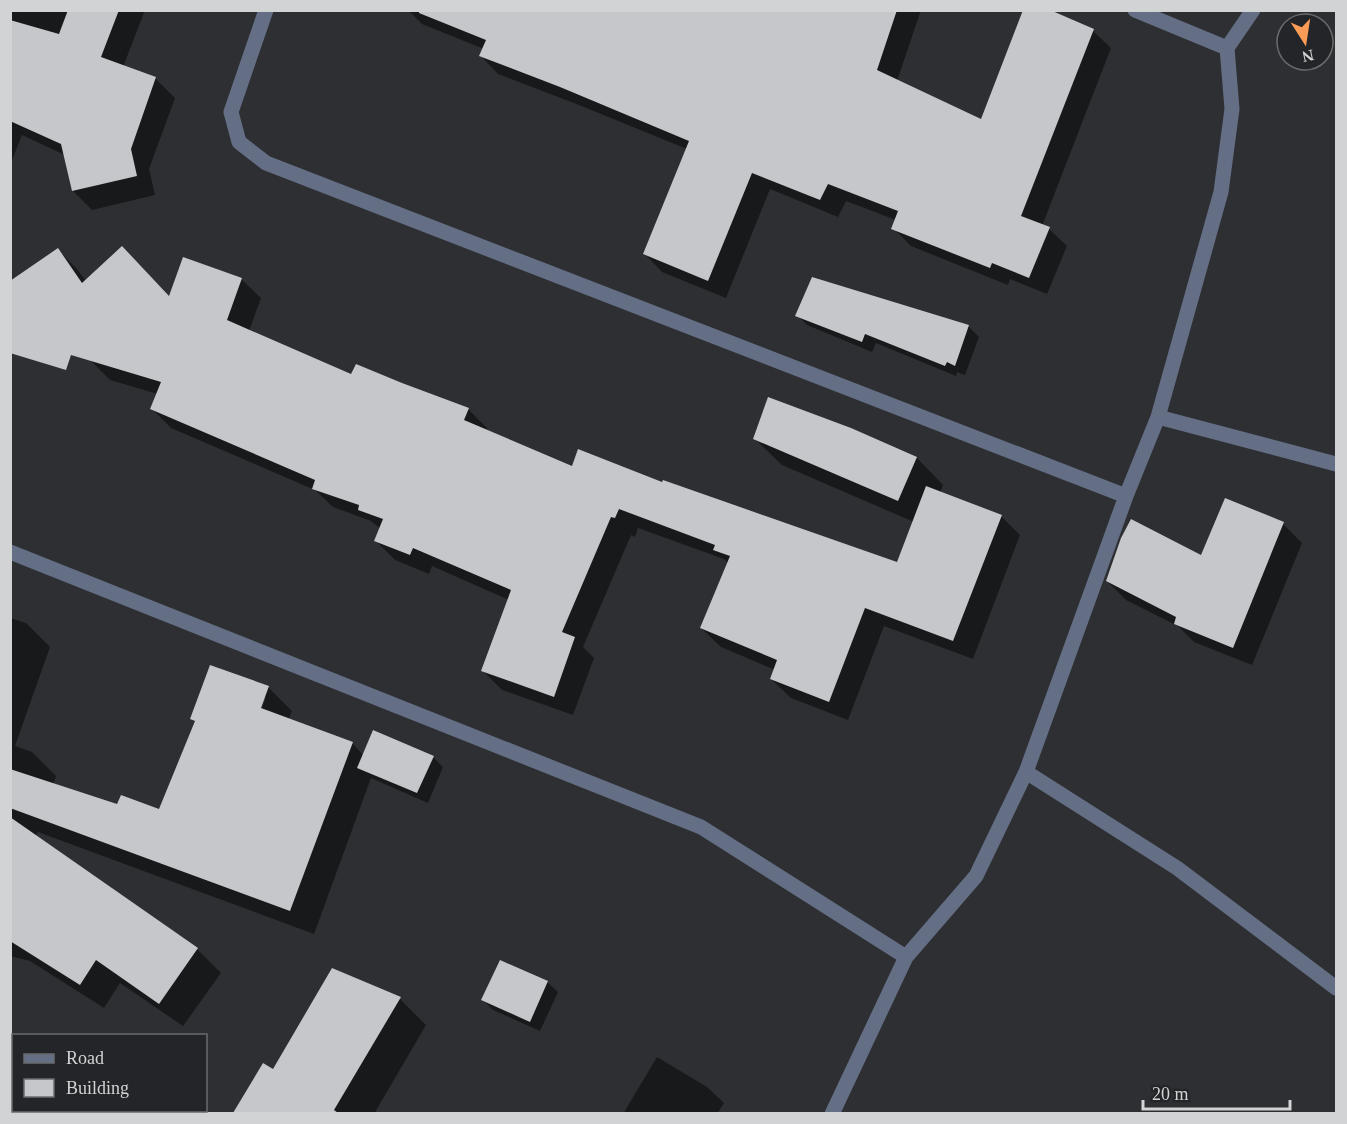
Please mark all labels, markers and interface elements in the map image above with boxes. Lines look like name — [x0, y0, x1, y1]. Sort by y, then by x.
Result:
north arrow — [1275, 12, 1335, 72]
text: N — [1300, 47, 1315, 66]
legend — [12, 1034, 207, 1112]
text: Road — [66, 1048, 104, 1068]
scale bar — [1143, 1073, 1290, 1111]
text: Building — [66, 1078, 129, 1098]
text: 20 m — [1152, 1084, 1189, 1104]

